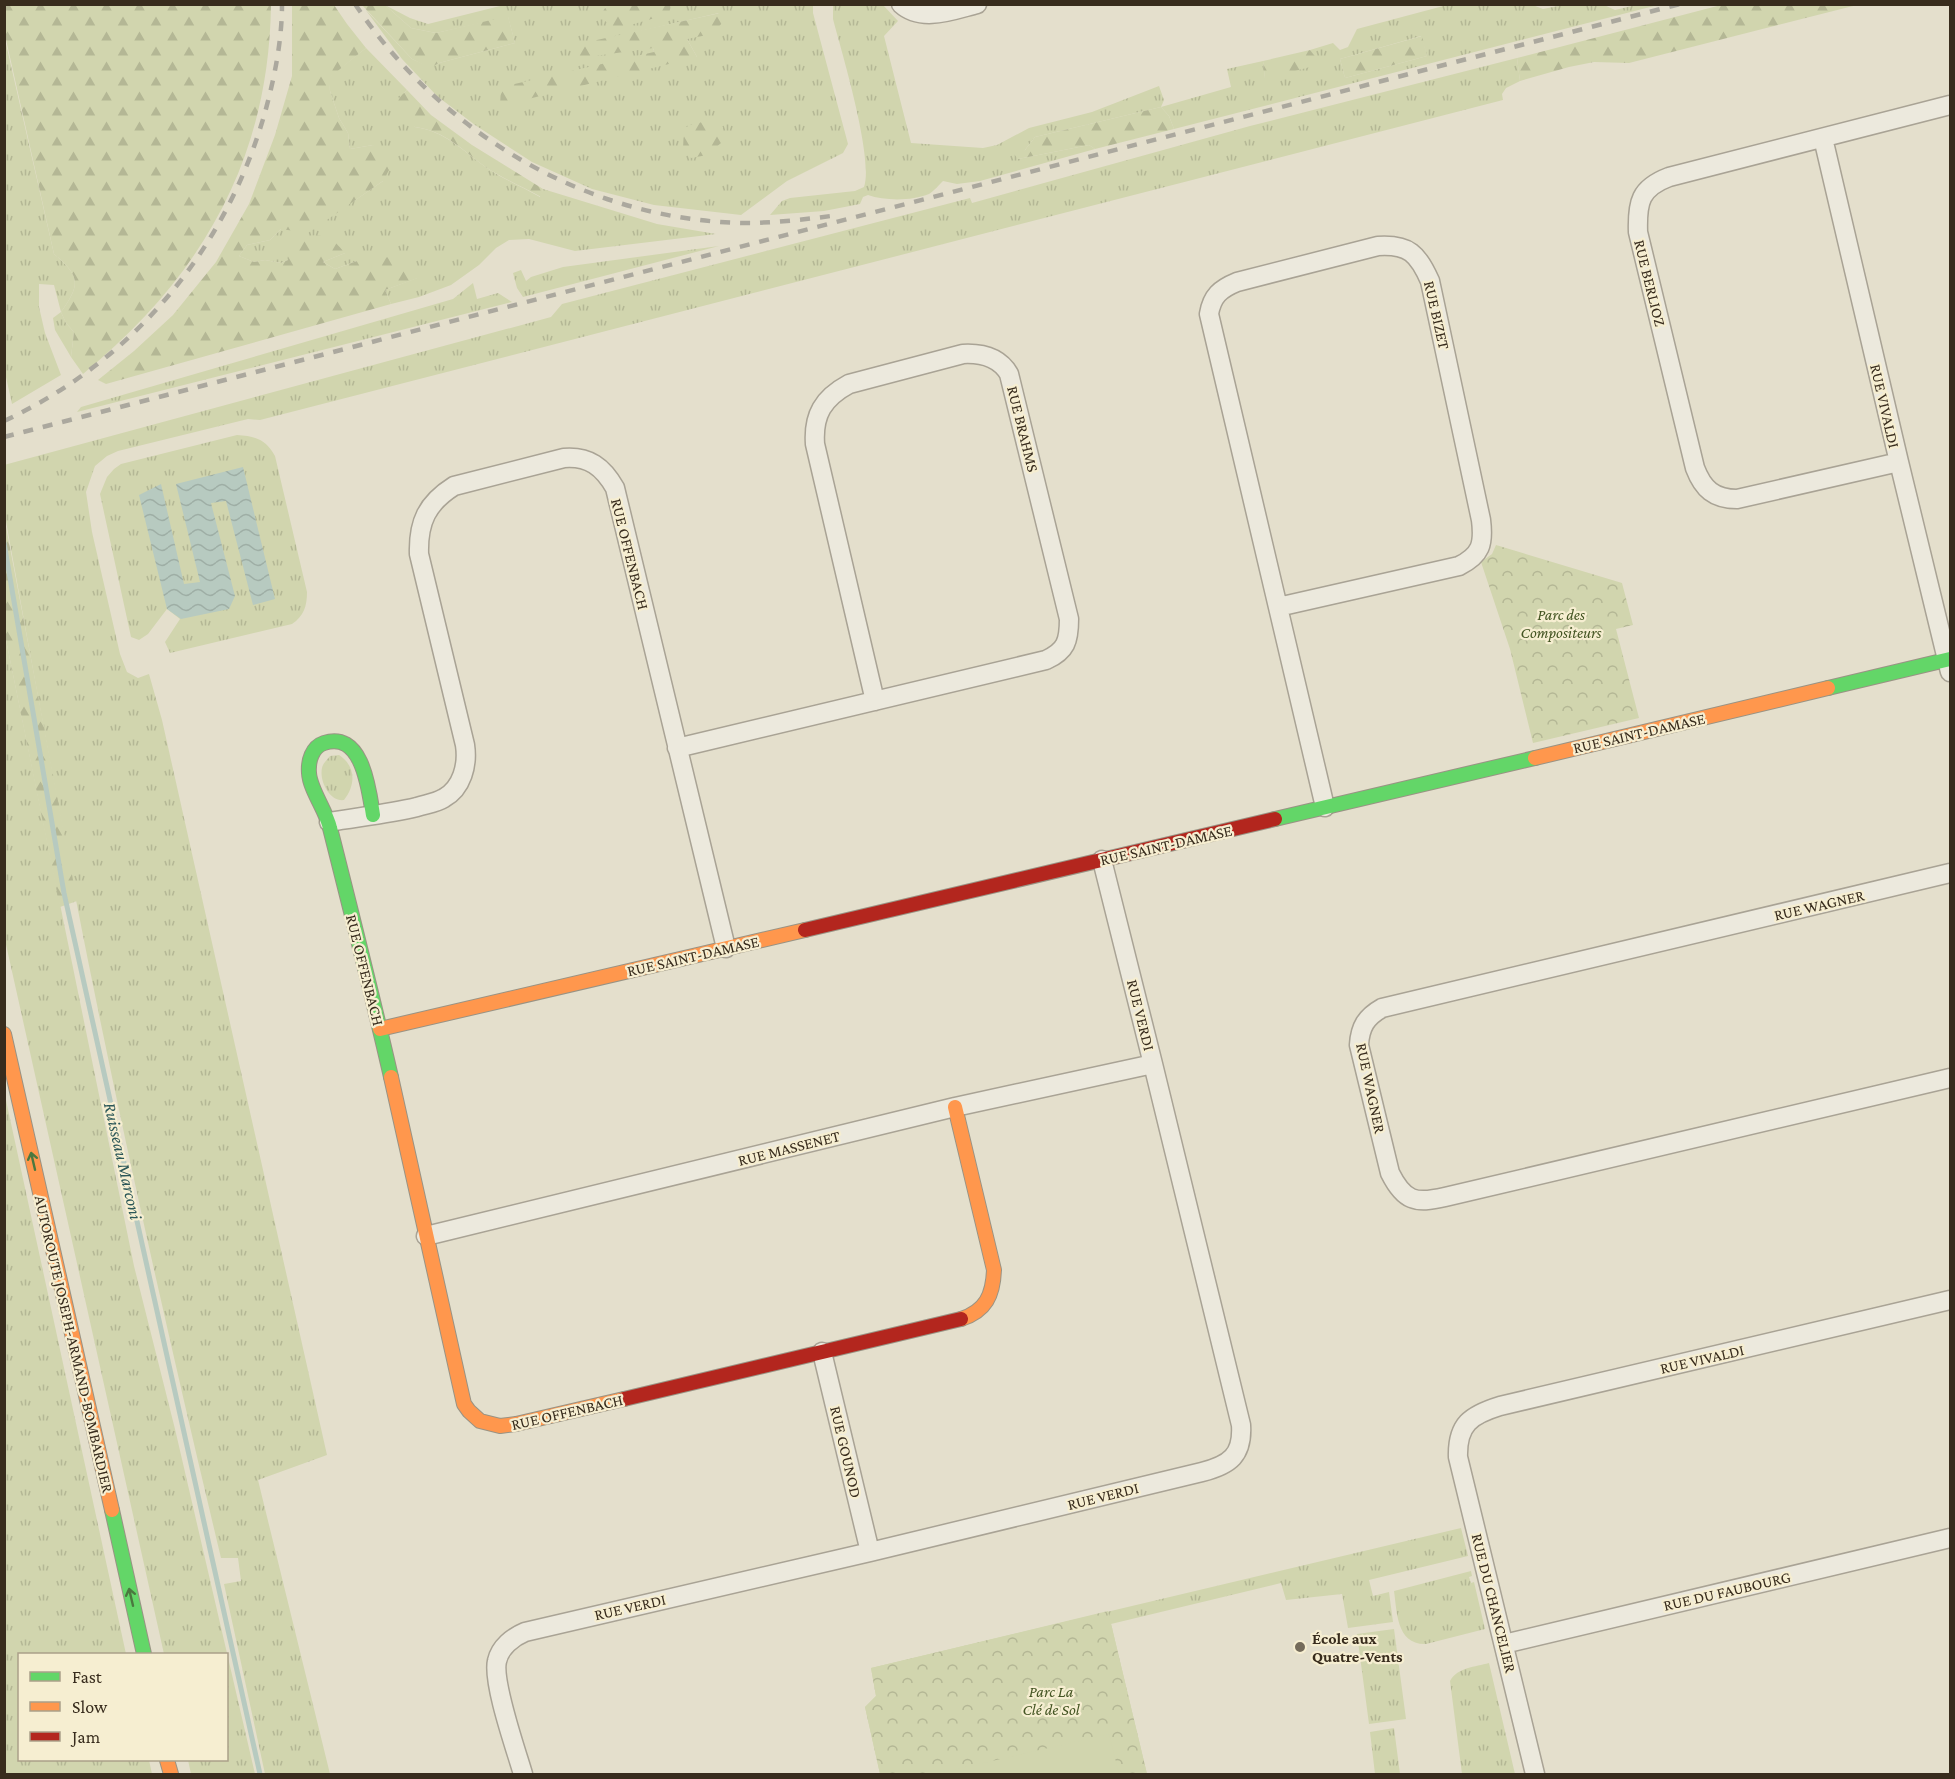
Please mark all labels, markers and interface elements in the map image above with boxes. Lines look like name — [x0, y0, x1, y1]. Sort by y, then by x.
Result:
street label: RUE BERLIOZ — [1631, 238, 1669, 328]
street label: RUE BIZET — [1421, 279, 1453, 351]
street label: RUE VIVALDI — [1867, 362, 1903, 450]
street label: RUE BRAHMS — [1004, 384, 1042, 474]
street label: RUE OFFENBACH — [608, 497, 652, 611]
park label: Parc des Compositeurs — [1521, 606, 1601, 642]
street label: RUE SAINT-DAMASE — [1571, 709, 1707, 756]
street label: RUE SAINT-DAMASE — [1098, 821, 1234, 868]
street label: RUE WAGNER — [1772, 886, 1866, 924]
street label: RUE OFFENBACH — [343, 913, 387, 1027]
street label: RUE SAINT-DAMASE — [625, 932, 761, 979]
street label: RUE VERDI — [1124, 978, 1158, 1053]
street label: RUE WAGNER — [1353, 1041, 1389, 1135]
water label: Ruisseau Marconi — [100, 1100, 146, 1222]
street label: RUE MASSENET — [736, 1127, 842, 1169]
one-way arrow — [27, 1152, 38, 1171]
street label: AUTOROUTE JOSEPH-ARMAND-BOMBARDIER — [30, 1194, 117, 1495]
street label: RUE VIVALDI — [1658, 1341, 1746, 1377]
street label: RUE OFFENBACH — [510, 1391, 624, 1433]
street label: RUE GOUNOD — [827, 1404, 865, 1500]
street label: RUE VERDI — [1066, 1479, 1141, 1513]
street label: RUE DU CHANCELIER — [1468, 1532, 1520, 1674]
street label: RUE DU FAUBOURG — [1662, 1568, 1792, 1614]
one-way arrow — [125, 1588, 136, 1608]
street label: RUE VERDI — [593, 1590, 668, 1623]
place label: École aux Quatre-Vents — [1312, 1630, 1403, 1665]
marker: École aux Quatre-Vents — [1293, 1640, 1307, 1654]
legend — [18, 1653, 228, 1761]
text: Fast — [72, 1667, 103, 1687]
park label: Parc La Clé de Sol — [1022, 1683, 1081, 1718]
text: Slow — [72, 1697, 108, 1717]
text: Jam — [70, 1727, 101, 1747]

